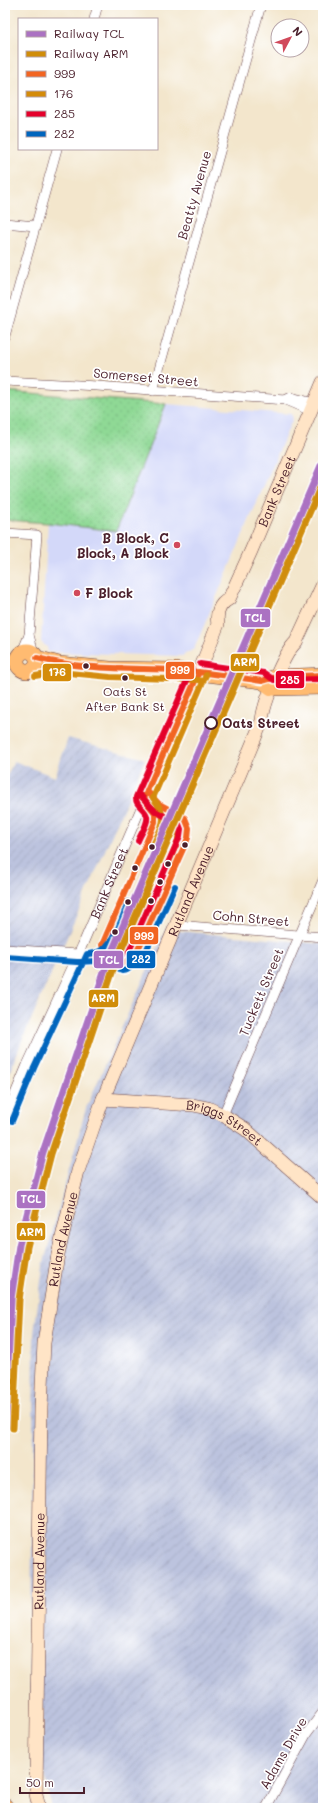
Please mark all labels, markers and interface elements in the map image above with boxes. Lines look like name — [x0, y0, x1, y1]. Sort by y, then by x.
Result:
legend — [18, 18, 158, 150]
north arrow — [270, 18, 310, 58]
text: N — [290, 23, 306, 39]
text: Railway TCL — [54, 25, 125, 41]
text: Railway ARM — [54, 45, 128, 61]
text: 999 — [54, 65, 75, 81]
text: 176 — [54, 85, 73, 101]
text: 285 — [54, 105, 75, 121]
text: 282 — [54, 125, 75, 141]
street label: Beatty Avenue — [173, 148, 214, 241]
street label: Somerset Street — [93, 363, 200, 390]
street label: Bank Street — [253, 452, 299, 529]
place label: B Block, C Block, A Block — [77, 529, 169, 561]
marker: B Block, C Block, A Block — [172, 540, 182, 550]
place label: F Block — [85, 584, 133, 601]
marker: F Block — [72, 588, 82, 598]
line badge: TCL — [240, 608, 271, 628]
text: TCL — [244, 610, 266, 625]
line badge: ARM — [230, 653, 260, 672]
text: ARM — [233, 654, 257, 669]
unlabelled marker — [81, 661, 91, 671]
line badge: 999 — [165, 661, 195, 680]
text: 999 — [170, 662, 190, 677]
line badge: 176 — [42, 663, 72, 682]
text: 176 — [48, 664, 66, 679]
line badge: 285 — [275, 670, 305, 689]
text: 285 — [280, 672, 300, 687]
marker: Oats St After Bank St — [120, 673, 130, 683]
place label: Oats St After Bank St — [85, 683, 165, 714]
place label: Oats Street — [222, 714, 300, 731]
marker: Oats Street — [204, 716, 218, 730]
unlabelled marker — [180, 840, 190, 850]
unlabelled marker — [147, 842, 157, 852]
street label: Rutland Avenue — [163, 842, 217, 939]
street label: Bank Street — [86, 844, 131, 921]
unlabelled marker — [163, 859, 173, 869]
unlabelled marker — [130, 863, 140, 873]
unlabelled marker — [155, 877, 165, 887]
unlabelled marker — [146, 896, 156, 906]
unlabelled marker — [123, 897, 133, 907]
street label: Cohn Street — [212, 906, 290, 929]
line badge: 999 — [129, 926, 159, 945]
unlabelled marker — [110, 927, 120, 937]
text: 999 — [134, 928, 154, 943]
street label: Tuckett Street — [234, 945, 287, 1038]
line badge: TCL — [93, 950, 124, 969]
line badge: 282 — [126, 950, 156, 969]
text: 282 — [131, 951, 151, 966]
text: TCL — [98, 952, 120, 967]
line badge: ARM — [88, 989, 119, 1008]
text: ARM — [91, 990, 115, 1005]
street label: Briggs Street — [185, 1096, 267, 1149]
line badge: TCL — [16, 1190, 46, 1209]
street label: Rutland Avenue — [44, 1190, 81, 1288]
text: TCL — [20, 1191, 42, 1206]
line badge: ARM — [16, 1222, 46, 1241]
text: ARM — [19, 1224, 43, 1239]
street label: Rutland Avenue — [29, 1513, 48, 1610]
street label: Adams Drive — [255, 1714, 310, 1792]
scale bar — [20, 1769, 84, 1795]
text: 50 m — [26, 1774, 54, 1790]

